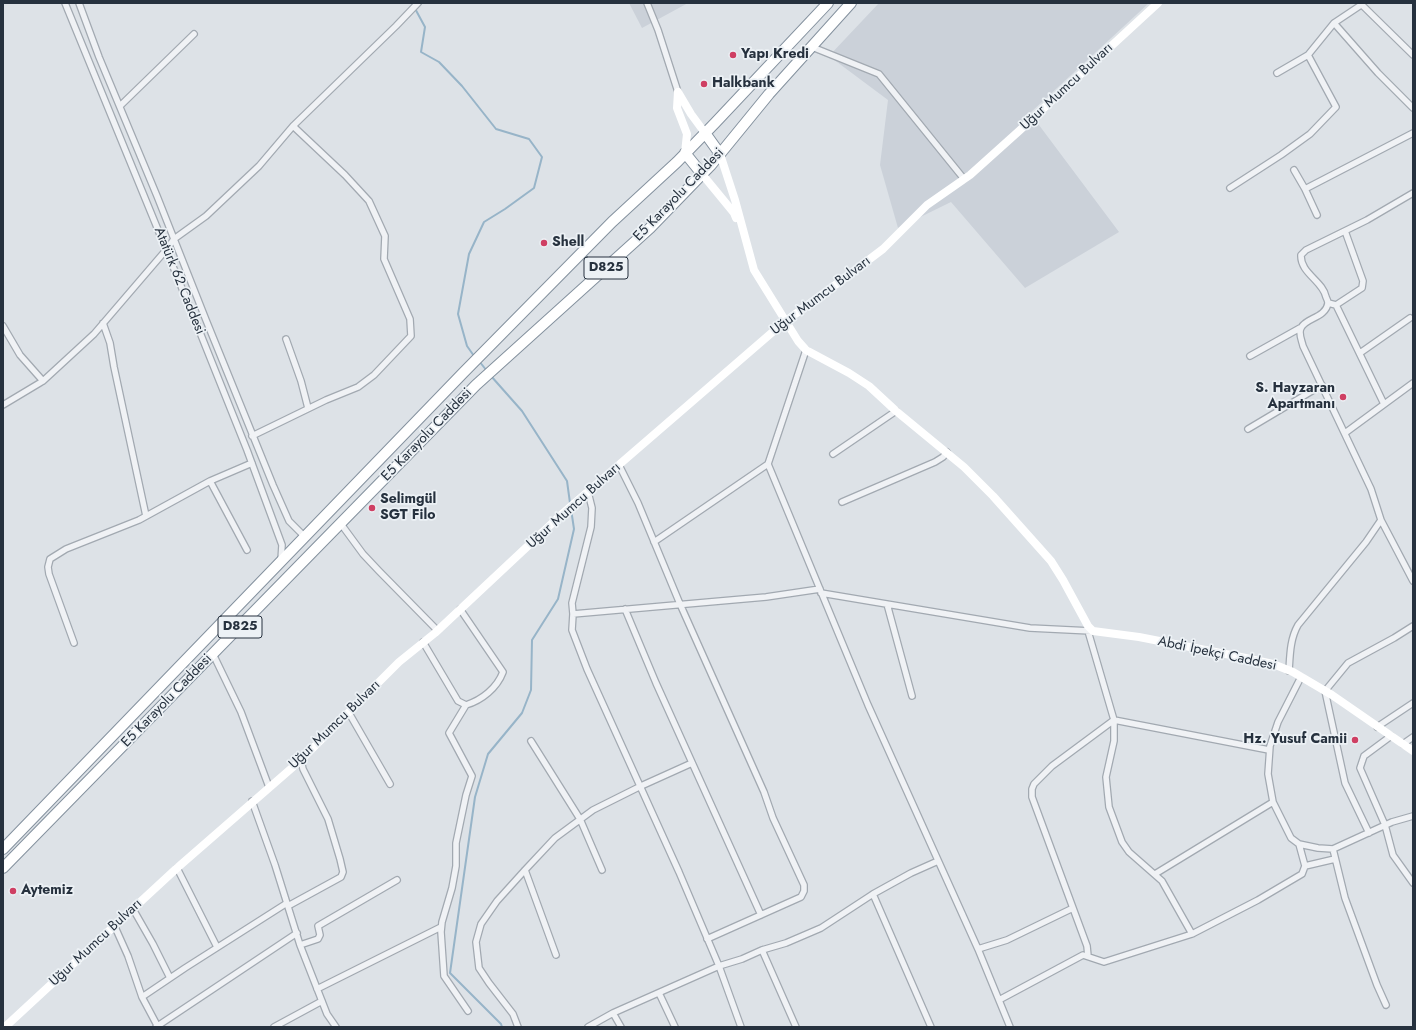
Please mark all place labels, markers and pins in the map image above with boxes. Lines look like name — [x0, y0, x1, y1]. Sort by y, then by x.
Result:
place label: Yapı Kredi — [741, 47, 809, 63]
marker: Yapı Kredi — [728, 50, 738, 60]
place label: Halkbank — [712, 76, 775, 92]
marker: Halkbank — [699, 79, 709, 89]
place label: Shell — [552, 235, 584, 251]
marker: Shell — [539, 238, 549, 248]
place label: S. Hayzaran Apartmanı — [1255, 381, 1335, 414]
marker: S. Hayzaran Apartmanı — [1338, 392, 1348, 402]
place label: Selimgül SGT Filo — [380, 492, 436, 524]
marker: Selimgül SGT Filo — [367, 503, 377, 513]
place label: Hz. Yusuf Camii — [1243, 732, 1347, 748]
marker: Hz. Yusuf Camii — [1350, 735, 1360, 745]
place label: Aytemiz — [21, 883, 73, 899]
marker: Aytemiz — [8, 886, 18, 896]

